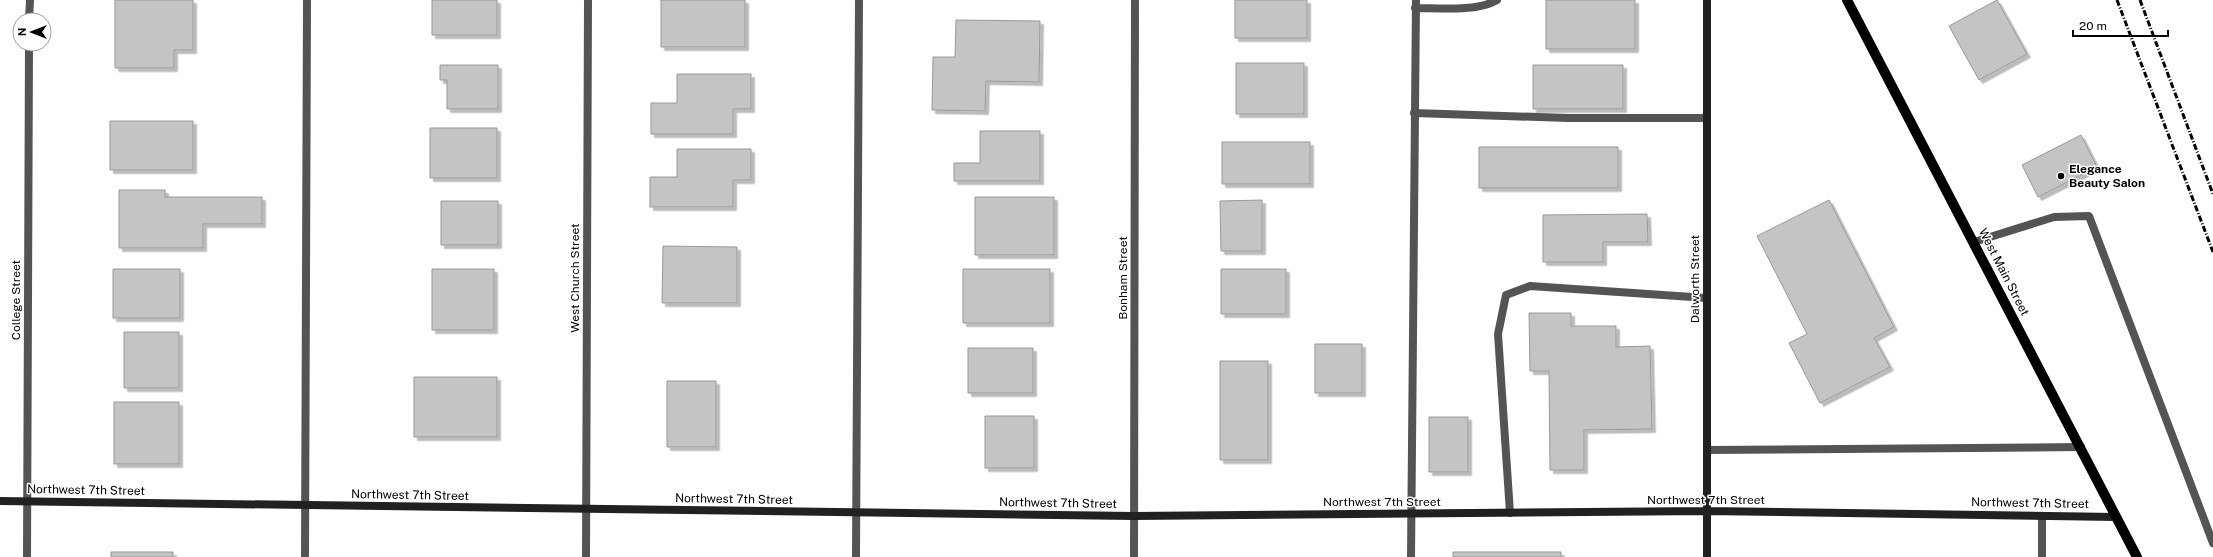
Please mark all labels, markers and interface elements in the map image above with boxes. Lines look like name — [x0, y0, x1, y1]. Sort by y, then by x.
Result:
north arrow — [12, 12, 52, 52]
scale bar — [2073, 12, 2168, 38]
text: 20 m — [2079, 19, 2107, 33]
text: N — [16, 28, 28, 36]
place label: Elegance Beauty Salon — [2069, 162, 2145, 190]
marker: Elegance Beauty Salon — [2056, 171, 2066, 181]
street label: West Church Street — [568, 223, 582, 333]
street label: West Main Street — [1976, 226, 2032, 318]
street label: Dalworth Street — [1688, 234, 1702, 323]
street label: Bonham Street — [1116, 236, 1130, 320]
street label: College Street — [9, 259, 23, 340]
street label: Northwest 7th Street — [27, 482, 145, 498]
street label: Northwest 7th Street — [351, 487, 469, 503]
street label: Northwest 7th Street — [675, 491, 793, 507]
street label: Northwest 7th Street — [1647, 493, 1765, 507]
street label: Northwest 7th Street — [999, 495, 1117, 511]
street label: Northwest 7th Street — [1323, 495, 1441, 509]
street label: Northwest 7th Street — [1971, 495, 2089, 511]

